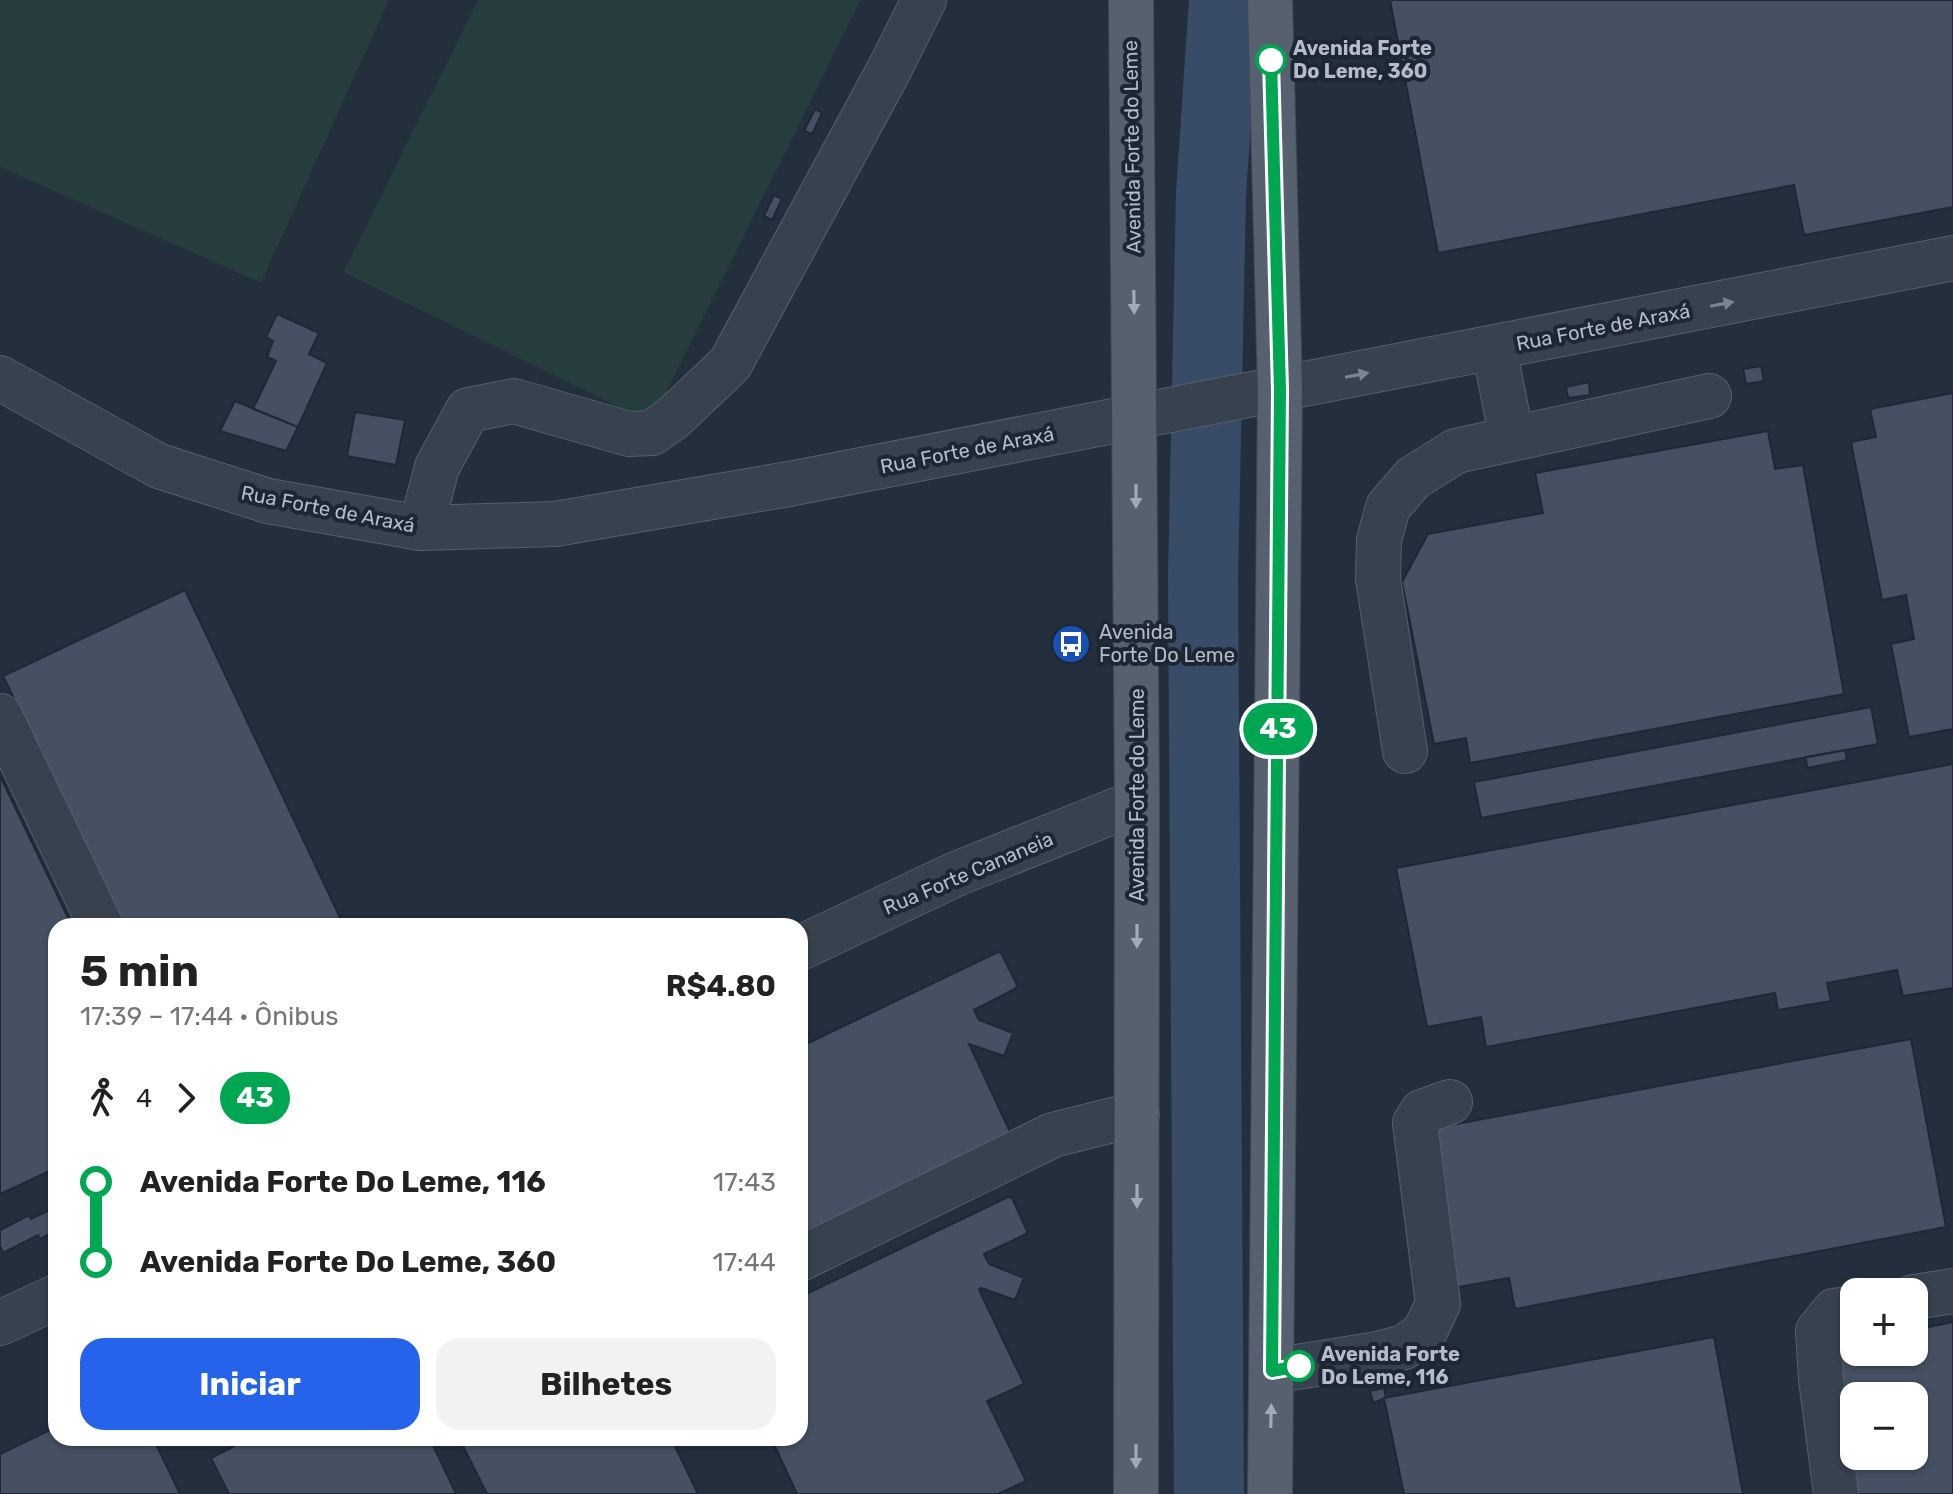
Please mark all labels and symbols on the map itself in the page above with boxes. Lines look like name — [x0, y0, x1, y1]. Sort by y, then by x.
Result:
place label: Avenida Forte Do Leme, 360 — [1293, 36, 1432, 83]
street label: Avenida Forte do Leme — [1118, 40, 1146, 254]
marker: Avenida Forte Do Leme, 360 — [1256, 45, 1286, 75]
one-way arrow — [1128, 290, 1140, 315]
one-way arrow — [1710, 297, 1735, 309]
street label: Rua Forte de Araxá — [1514, 298, 1692, 356]
one-way arrow — [1345, 368, 1370, 381]
street label: Rua Forte de Araxá — [878, 421, 1056, 479]
street label: Rua Forte de Araxá — [239, 480, 417, 538]
one-way arrow — [1130, 484, 1142, 509]
place label: Avenida Forte Do Leme — [1099, 620, 1235, 667]
bus stop icon: Avenida Forte Do Leme — [1050, 623, 1092, 665]
street label: Avenida Forte do Leme — [1125, 688, 1149, 902]
line badge: 43 — [1242, 703, 1314, 755]
street label: Rua Forte Cananeia — [879, 826, 1057, 920]
one-way arrow — [1131, 924, 1143, 949]
one-way arrow — [1130, 1184, 1143, 1209]
place label: Avenida Forte Do Leme, 116 — [1321, 1342, 1460, 1389]
marker: Avenida Forte Do Leme, 116 — [1284, 1351, 1314, 1381]
one-way arrow — [1265, 1403, 1278, 1428]
one-way arrow — [1130, 1444, 1142, 1469]

